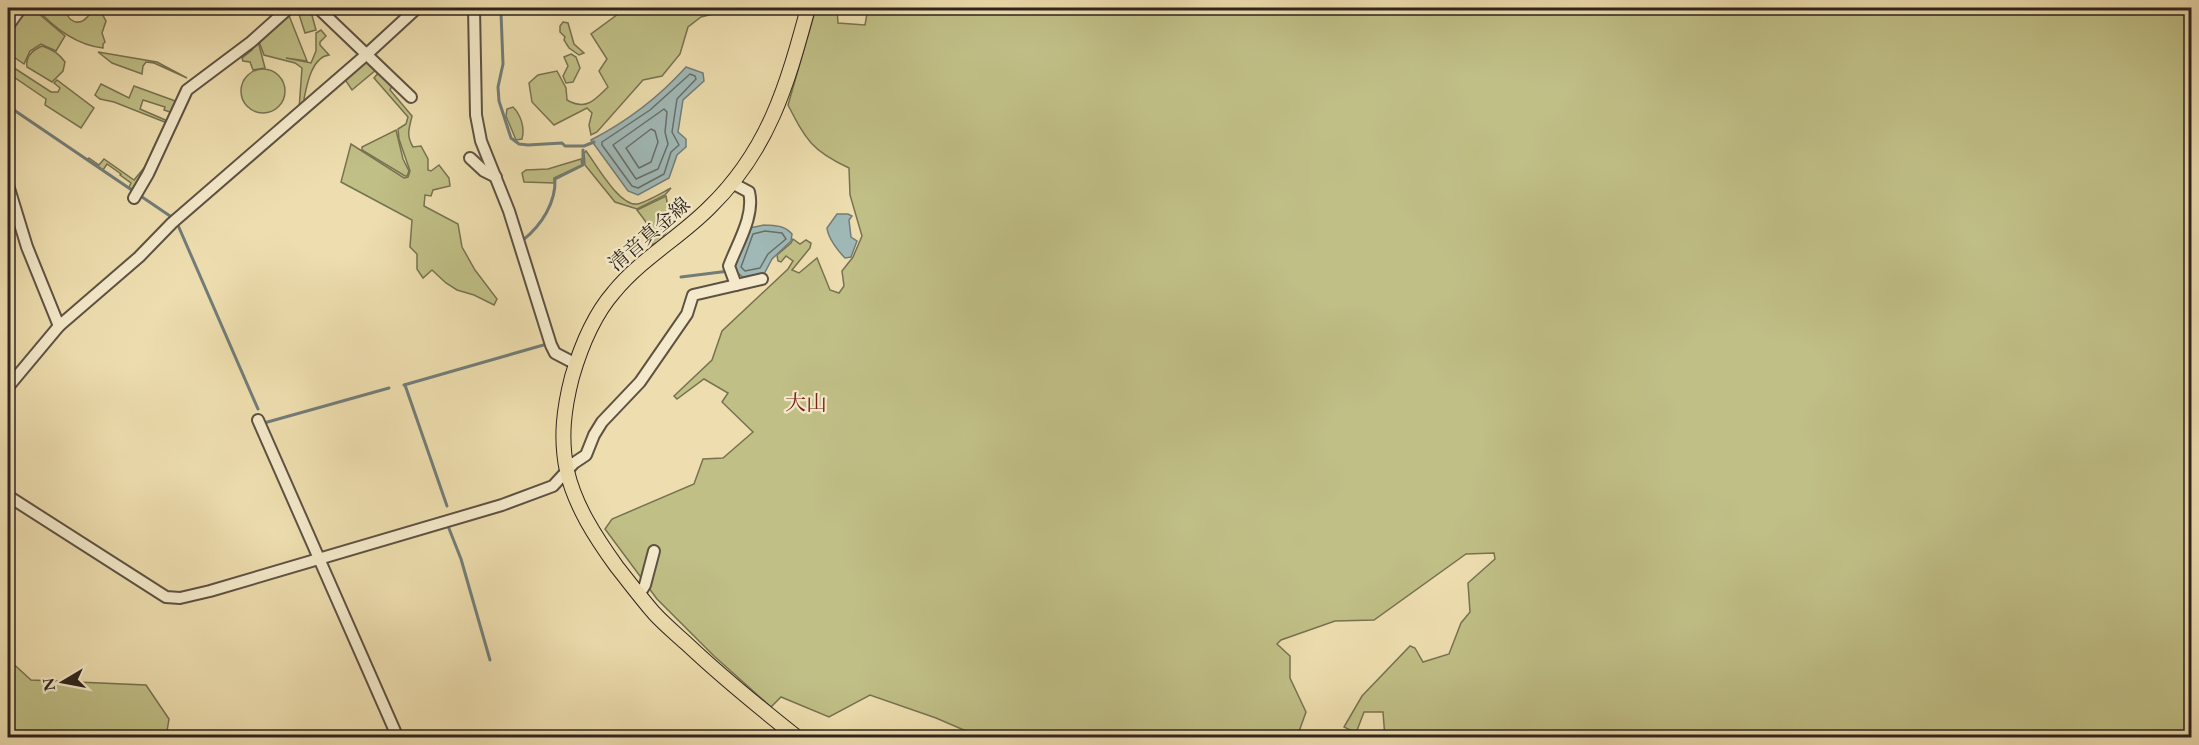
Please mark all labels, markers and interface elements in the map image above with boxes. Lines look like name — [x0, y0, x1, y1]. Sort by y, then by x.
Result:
street label: 清音真金線 — [603, 191, 695, 277]
district label: 大山 — [785, 389, 827, 416]
north arrow — [33, 652, 93, 712]
text: N — [37, 676, 60, 693]

